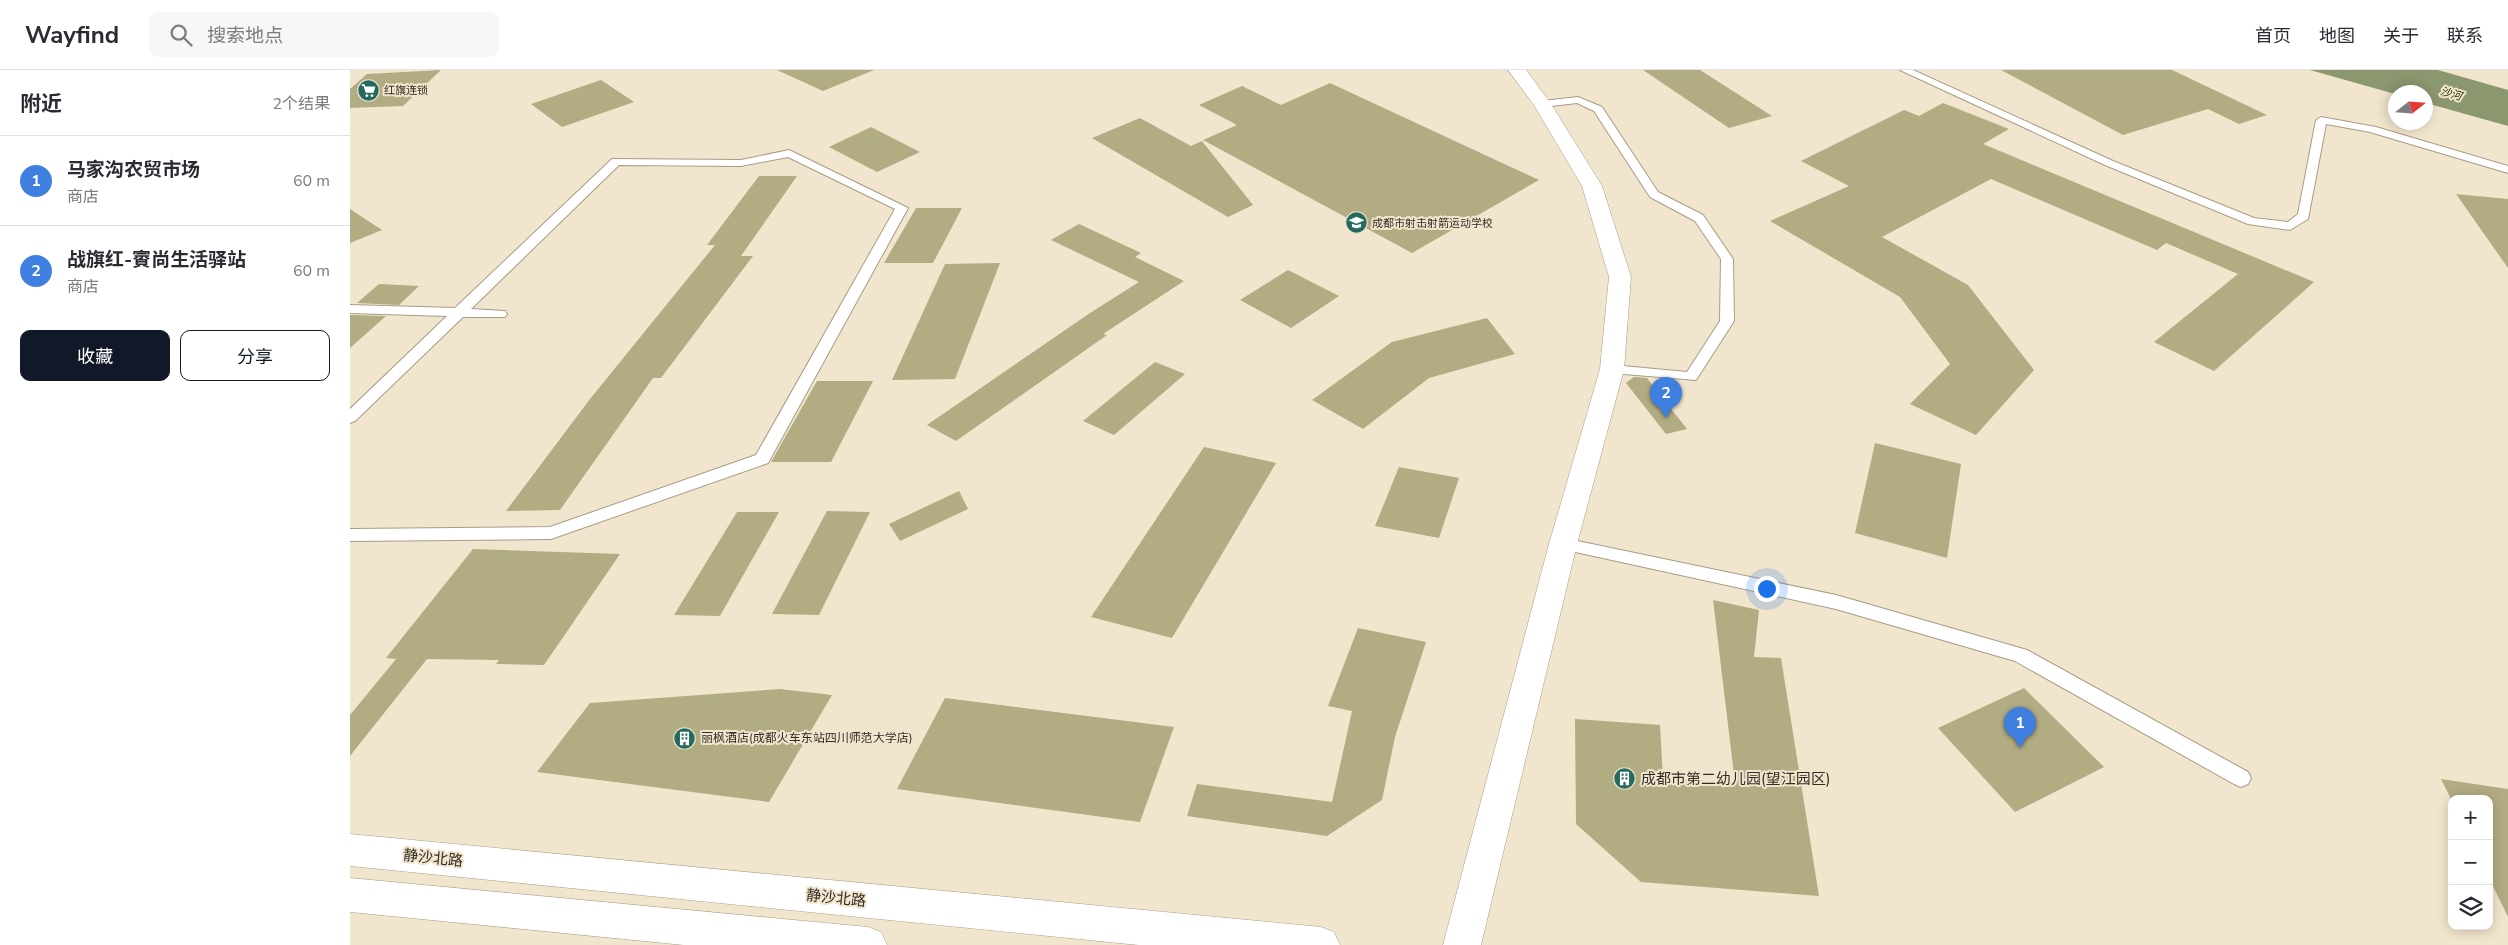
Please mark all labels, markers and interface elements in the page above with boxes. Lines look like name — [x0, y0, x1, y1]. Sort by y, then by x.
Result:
search box — [149, 12, 499, 57]
text: Wayfind — [25, 19, 119, 51]
icon: search — [167, 21, 195, 49]
text: 搜索地点 — [207, 23, 283, 49]
text: 首页 — [2255, 24, 2291, 48]
text: 地图 — [2319, 24, 2355, 48]
text: 关于 — [2383, 24, 2419, 48]
text: 联系 — [2447, 24, 2483, 48]
supermarket icon: 红旗连锁 — [356, 78, 380, 102]
place label: 红旗连锁 — [384, 83, 428, 98]
water label: 沙河 — [2438, 84, 2466, 105]
north arrow — [2388, 85, 2433, 130]
text: 附近 — [20, 90, 62, 118]
text: 2个结果 — [272, 93, 330, 115]
text: 马家沟农贸市场 — [67, 157, 200, 183]
text: 1 — [31, 170, 41, 192]
text: 60 m — [293, 170, 330, 192]
text: 商店 — [67, 186, 99, 208]
school or university icon: 成都市射击射箭运动学校 — [1344, 211, 1368, 235]
place label: 成都市射击射箭运动学校 — [1372, 216, 1493, 231]
text: 战旗红-賨尚生活驿站 — [67, 247, 246, 273]
text: 2 — [31, 260, 41, 282]
text: 60 m — [293, 260, 330, 282]
text: 商店 — [67, 276, 99, 298]
button: 收藏 — [20, 330, 170, 381]
button: 分享 — [180, 330, 330, 381]
pin: 2 — [1650, 377, 1682, 418]
your location — [1754, 576, 1780, 602]
pin: 1 — [2004, 707, 2036, 748]
building icon: 丽枫酒店(成都火车东站四川师范大学店) — [673, 726, 697, 750]
place label: 丽枫酒店(成都火车东站四川师范大学店) — [701, 730, 913, 746]
building icon: 成都市第二幼儿园(望江园区) — [1613, 767, 1637, 791]
place label: 成都市第二幼儿园(望江园区) — [1641, 769, 1831, 789]
map controls — [2448, 795, 2493, 930]
button: + — [2448, 795, 2493, 840]
button: − — [2448, 840, 2493, 885]
street label: 静沙北路 — [402, 845, 464, 871]
street label: 静沙北路 — [805, 885, 867, 911]
button: layers — [2448, 885, 2493, 930]

